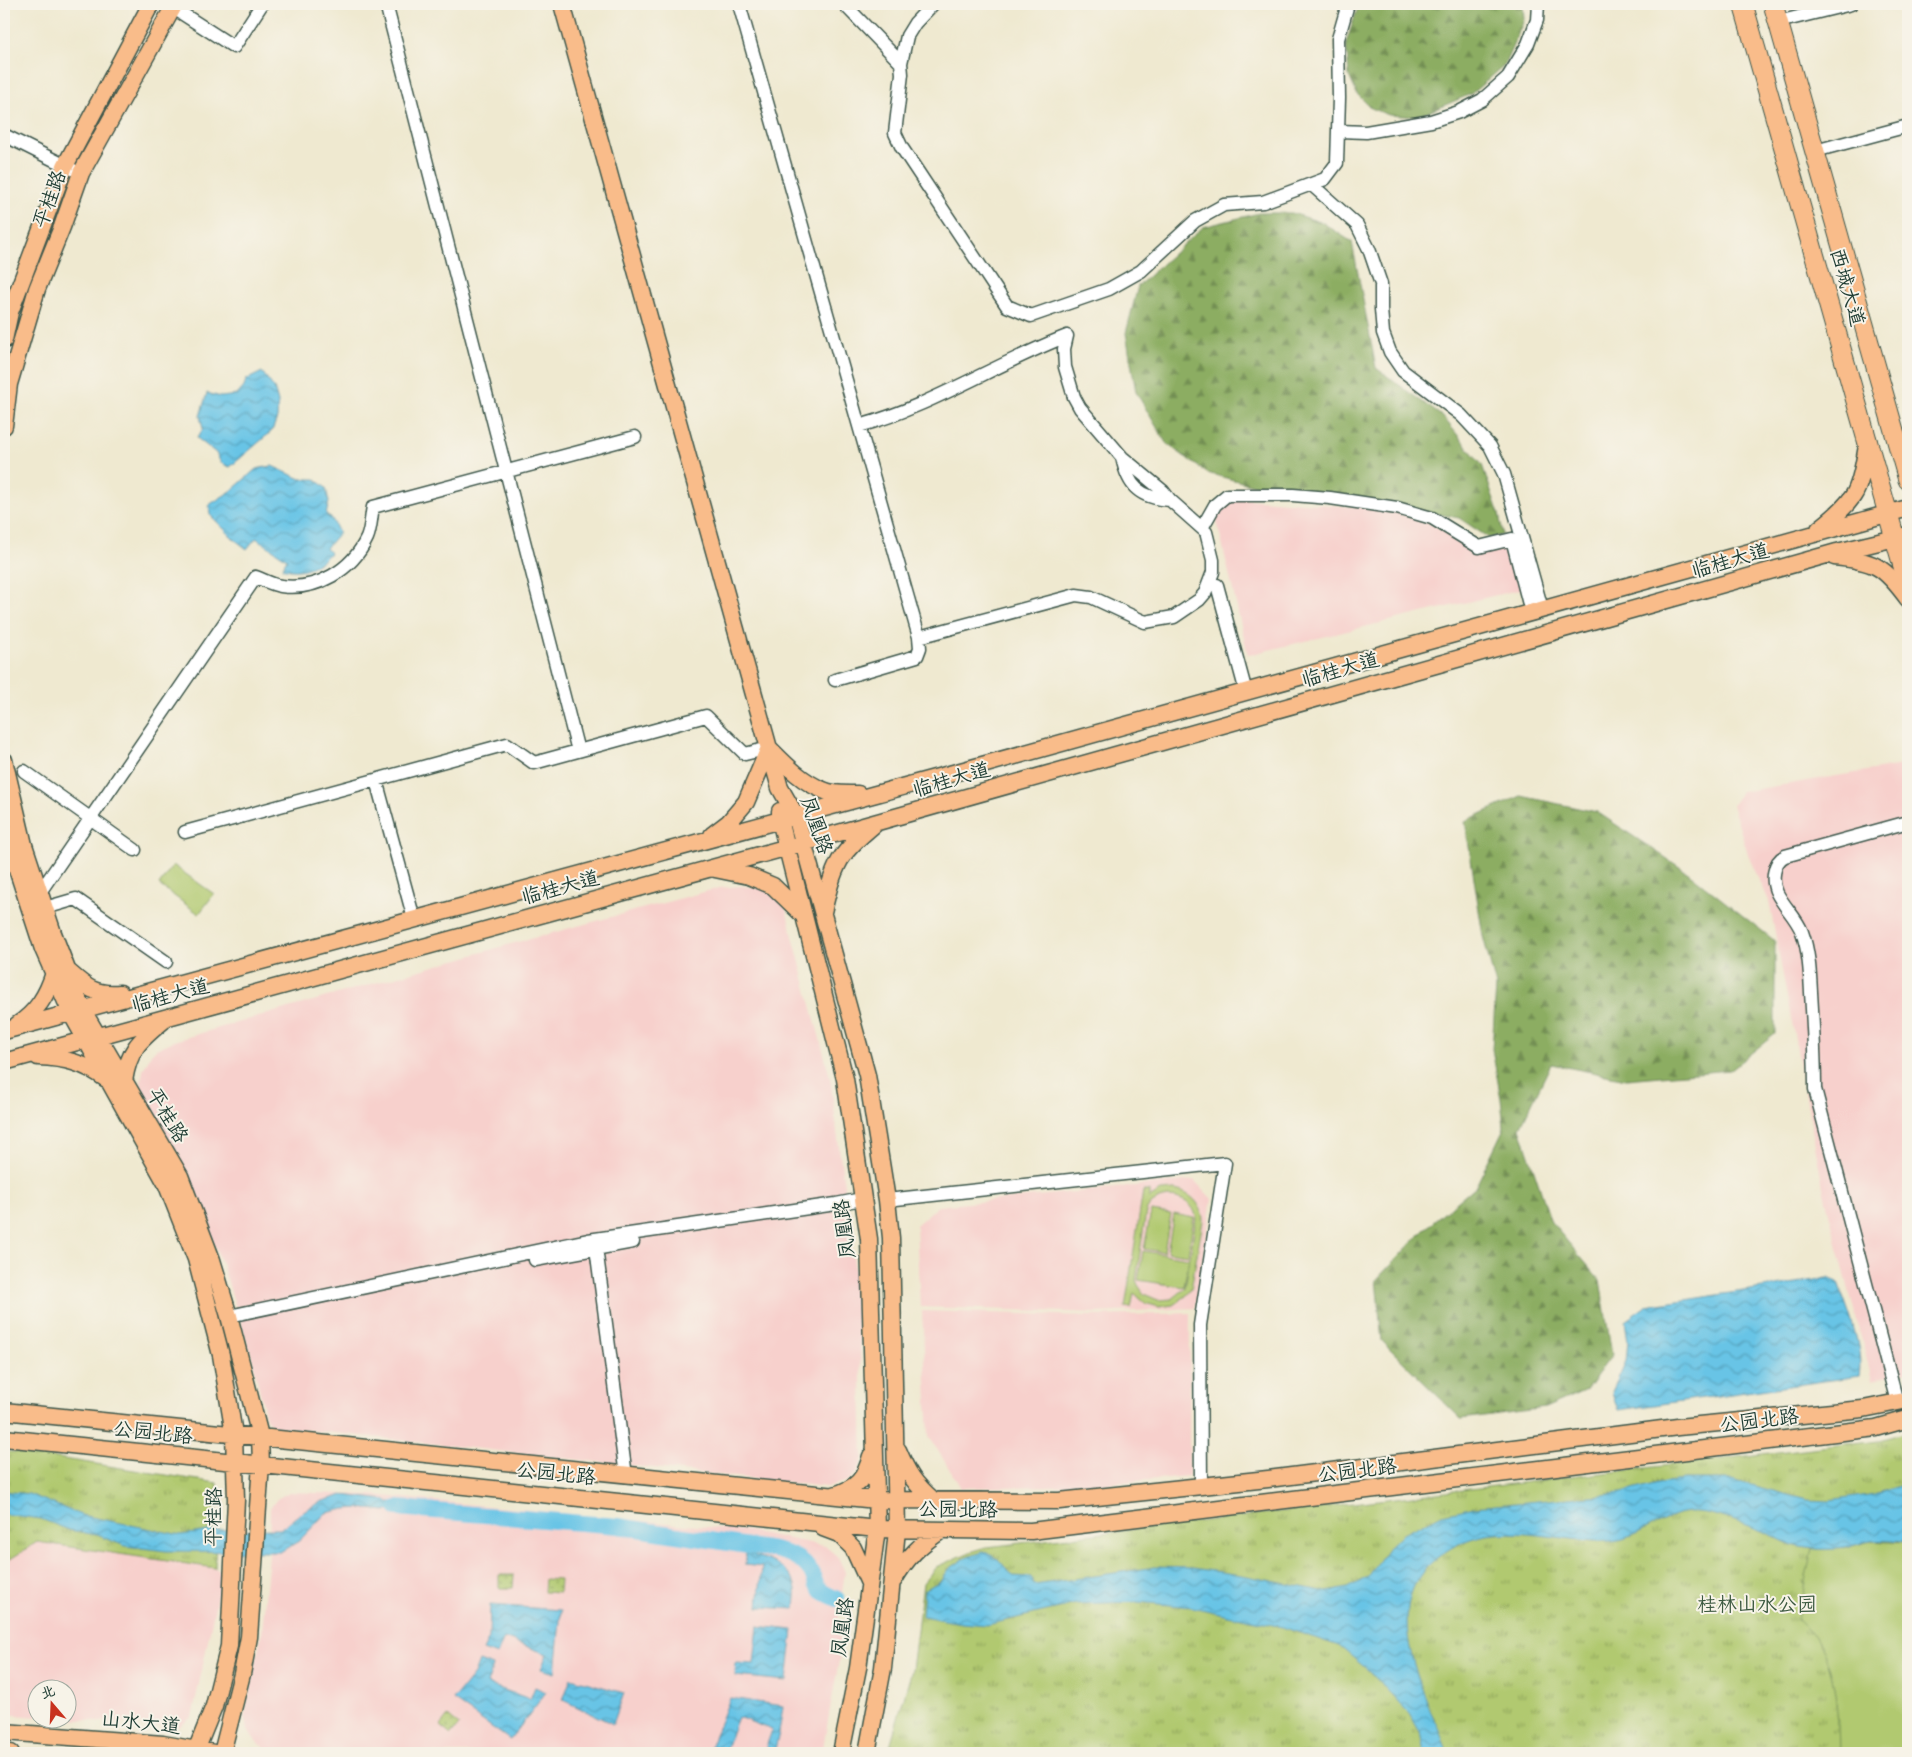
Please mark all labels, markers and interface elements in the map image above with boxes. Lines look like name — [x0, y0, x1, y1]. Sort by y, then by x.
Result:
street label: 平桂路 — [27, 166, 72, 232]
street label: 西城大道 — [1824, 245, 1871, 329]
street label: 临桂大道 — [1688, 537, 1772, 584]
street label: 临桂大道 — [1298, 646, 1382, 693]
street label: 临桂大道 — [909, 756, 993, 803]
street label: 凤凰路 — [795, 793, 838, 859]
street label: 临桂大道 — [518, 865, 602, 910]
street label: 临桂大道 — [128, 973, 212, 1018]
street label: 平桂路 — [141, 1083, 194, 1148]
street label: 凤凰路 — [828, 1197, 861, 1260]
street label: 公园北路 — [1718, 1403, 1801, 1438]
street label: 公园北路 — [112, 1416, 195, 1449]
street label: 公园北路 — [1316, 1453, 1399, 1488]
street label: 公园北路 — [515, 1457, 598, 1490]
street label: 平桂路 — [200, 1486, 227, 1547]
street label: 公园北路 — [918, 1496, 999, 1523]
park label: 桂林山水公园 — [1697, 1592, 1817, 1617]
street label: 凤凰路 — [826, 1595, 859, 1659]
north arrow — [28, 1680, 78, 1730]
text: 北 — [39, 1682, 57, 1702]
street label: 山水大道 — [100, 1706, 182, 1739]

